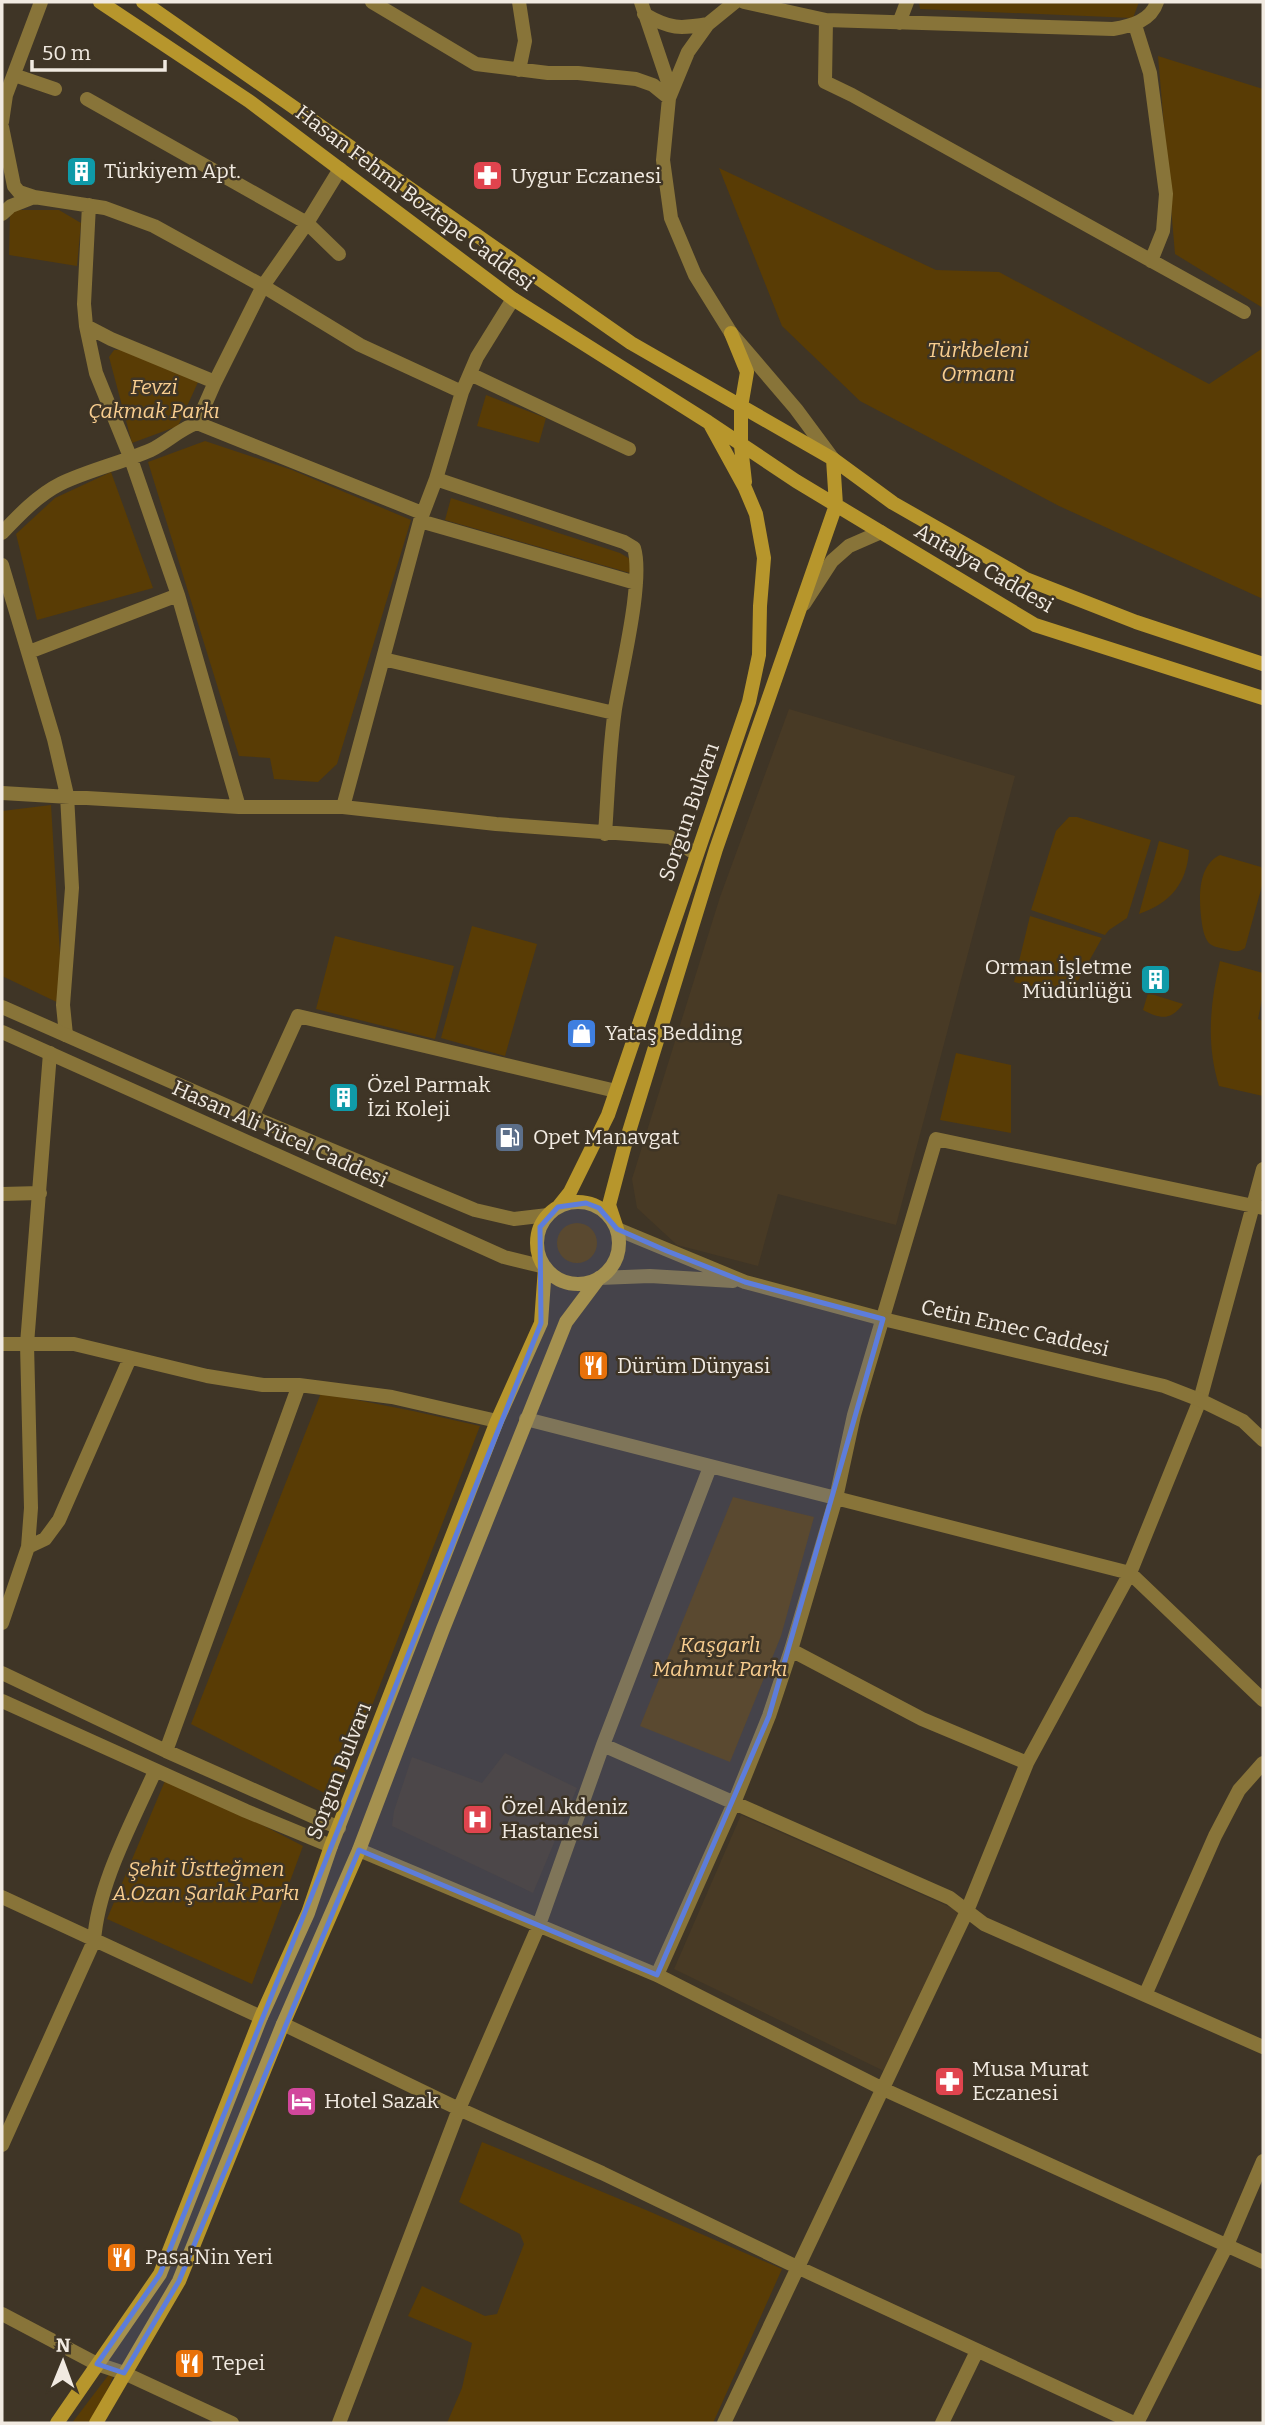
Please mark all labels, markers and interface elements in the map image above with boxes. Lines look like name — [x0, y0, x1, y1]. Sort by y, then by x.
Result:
scale bar — [32, 28, 164, 72]
text: 50 m — [42, 40, 91, 66]
street label: Hasan Fehmi Boztepe Caddesi — [290, 100, 540, 296]
building icon: Türkiyem Apt. — [64, 154, 98, 188]
place label: Türkiyem Apt. — [104, 158, 241, 184]
pharmacy icon: Uygur Eczanesi — [471, 159, 505, 193]
place label: Uygur Eczanesi — [511, 163, 661, 189]
park label: Türkbeleni Ormanı — [927, 337, 1029, 387]
park label: Fevzi Çakmak Parkı — [88, 374, 220, 424]
street label: Antalya Caddesi — [910, 518, 1058, 618]
street label: Sorgun Bulvarı — [653, 739, 725, 885]
place label: Orman İşletme Müdürlüğü — [985, 954, 1132, 1004]
building icon: Orman İşletme Müdürlüğü — [1138, 962, 1172, 996]
shop icon: Yataş Bedding — [565, 1016, 599, 1050]
place label: Yataş Bedding — [605, 1020, 743, 1046]
place label: Özel Parmak İzi Koleji — [367, 1072, 490, 1122]
street label: Hasan Ali Yücel Caddesi — [168, 1075, 392, 1193]
building icon: Özel Parmak İzi Koleji — [327, 1080, 361, 1114]
fuel station icon: Opet Manavgat — [493, 1120, 527, 1154]
place label: Opet Manavgat — [533, 1124, 680, 1150]
street label: Cetin Emec Caddesi — [918, 1294, 1112, 1362]
restaurant icon: Dürüm Dünyasi — [577, 1349, 611, 1383]
place label: Dürüm Dünyasi — [617, 1353, 770, 1379]
park label: Kaşgarlı Mahmut Parkı — [652, 1632, 788, 1682]
street label: Sorgun Bulvarı — [301, 1699, 377, 1843]
place label: Özel Akdeniz Hastanesi — [501, 1794, 628, 1844]
hospital icon: Özel Akdeniz Hastanesi — [461, 1802, 495, 1836]
park label: Şehit Üstteğmen A.Ozan Şarlak Parkı — [111, 1856, 300, 1906]
place label: Musa Murat Eczanesi — [972, 2056, 1089, 2106]
pharmacy icon: Musa Murat Eczanesi — [932, 2064, 966, 2098]
hotel icon: Hotel Sazak — [284, 2084, 318, 2118]
place label: Hotel Sazak — [324, 2088, 439, 2114]
restaurant icon: Pasa'Nin Yeri — [105, 2240, 139, 2274]
place label: Pasa'Nin Yeri — [145, 2244, 273, 2270]
north arrow — [28, 2327, 98, 2397]
text: N — [56, 2334, 71, 2357]
restaurant icon: Tepei — [172, 2346, 206, 2380]
place label: Tepei — [212, 2350, 265, 2376]

